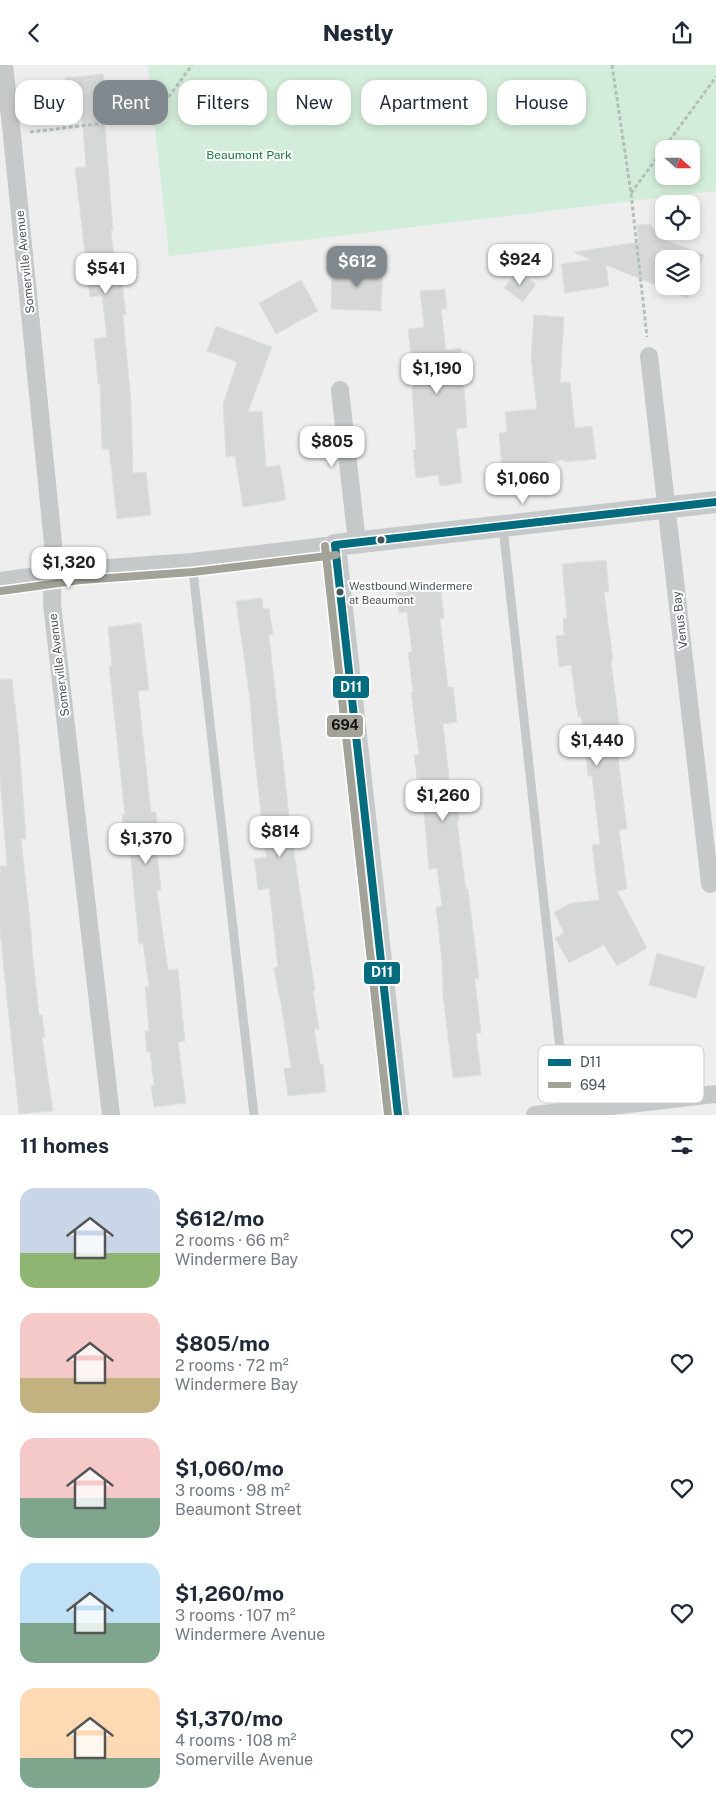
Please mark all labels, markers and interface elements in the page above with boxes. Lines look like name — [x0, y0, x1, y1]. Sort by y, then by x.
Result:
icon: back — [20, 19, 48, 47]
icon: share — [668, 19, 696, 47]
text: Nestly — [323, 20, 393, 46]
chip: Buy — [15, 80, 83, 125]
chip: Rent — [93, 80, 168, 125]
chip: Filters — [178, 80, 267, 125]
chip: New — [277, 80, 351, 125]
chip: Apartment — [361, 80, 487, 125]
chip: House — [497, 80, 586, 125]
north arrow — [655, 140, 700, 185]
map controls — [655, 140, 700, 295]
park label: Beaumont Park — [206, 148, 292, 162]
button: locate — [655, 195, 700, 240]
street label: Somerville Avenue — [13, 210, 37, 314]
pin: $924 — [490, 243, 550, 286]
pin: $612 — [327, 245, 387, 288]
text: $924 — [499, 250, 541, 269]
button: layers — [655, 250, 700, 295]
text: $612 — [338, 252, 376, 271]
pin: $541 — [76, 253, 136, 295]
text: $541 — [86, 259, 126, 278]
pin: $1,190 — [396, 353, 478, 395]
text: $1,190 — [412, 359, 462, 378]
pin: $805 — [302, 425, 362, 468]
text: $805 — [311, 432, 353, 451]
pin: $1,060 — [482, 463, 564, 505]
text: $1,060 — [496, 469, 550, 488]
unlabelled marker — [376, 535, 386, 545]
pin: $1,320 — [28, 547, 110, 589]
text: $1,320 — [42, 553, 96, 572]
place label: Westbound Windermere at Beaumont — [349, 580, 472, 606]
marker: Westbound Windermere at Beaumont — [335, 587, 345, 597]
street label: Venus Bay — [669, 590, 690, 650]
street label: Somerville Avenue — [46, 613, 72, 717]
line badge: D11 — [332, 675, 370, 699]
text: D11 — [340, 679, 362, 695]
line badge: 694 — [326, 714, 364, 738]
text: 694 — [331, 717, 359, 733]
pin: $1,440 — [556, 725, 638, 767]
text: $1,440 — [570, 731, 624, 750]
pin: $1,260 — [402, 779, 484, 822]
text: $1,260 — [416, 786, 470, 805]
pin: $814 — [250, 815, 310, 858]
text: $814 — [261, 822, 299, 841]
pin: $1,370 — [105, 823, 187, 865]
text: $1,370 — [120, 829, 172, 848]
line badge: D11 — [363, 961, 401, 985]
text: D11 — [371, 964, 393, 980]
legend — [538, 1045, 704, 1103]
text: D11 — [580, 1054, 601, 1070]
text: 694 — [580, 1077, 606, 1093]
icon: filters — [668, 1131, 696, 1159]
text: 11 homes — [20, 1133, 109, 1158]
text: $612/mo — [175, 1206, 264, 1231]
icon: home — [60, 1208, 120, 1268]
icon: heart — [668, 1224, 696, 1252]
text: 2 rooms · 66 m² — [175, 1231, 289, 1250]
text: Windermere Bay — [175, 1250, 298, 1269]
text: $805/mo — [175, 1331, 270, 1356]
icon: home — [60, 1333, 120, 1393]
icon: heart — [668, 1349, 696, 1377]
text: 2 rooms · 72 m² — [175, 1356, 289, 1375]
text: Windermere Bay — [175, 1375, 298, 1394]
text: $1,060/mo — [175, 1456, 284, 1481]
icon: home — [60, 1458, 120, 1518]
icon: heart — [668, 1474, 696, 1502]
text: 3 rooms · 98 m² — [175, 1481, 290, 1500]
text: Beaumont Street — [175, 1500, 302, 1519]
text: $1,260/mo — [175, 1581, 284, 1606]
icon: home — [60, 1583, 120, 1643]
icon: heart — [668, 1599, 696, 1627]
text: 3 rooms · 107 m² — [175, 1606, 296, 1625]
text: Windermere Avenue — [175, 1625, 325, 1644]
text: $1,370/mo — [175, 1706, 283, 1731]
icon: home — [60, 1708, 120, 1768]
icon: heart — [668, 1724, 696, 1752]
text: 4 rooms · 108 m² — [175, 1731, 296, 1750]
text: Somerville Avenue — [175, 1750, 313, 1769]

